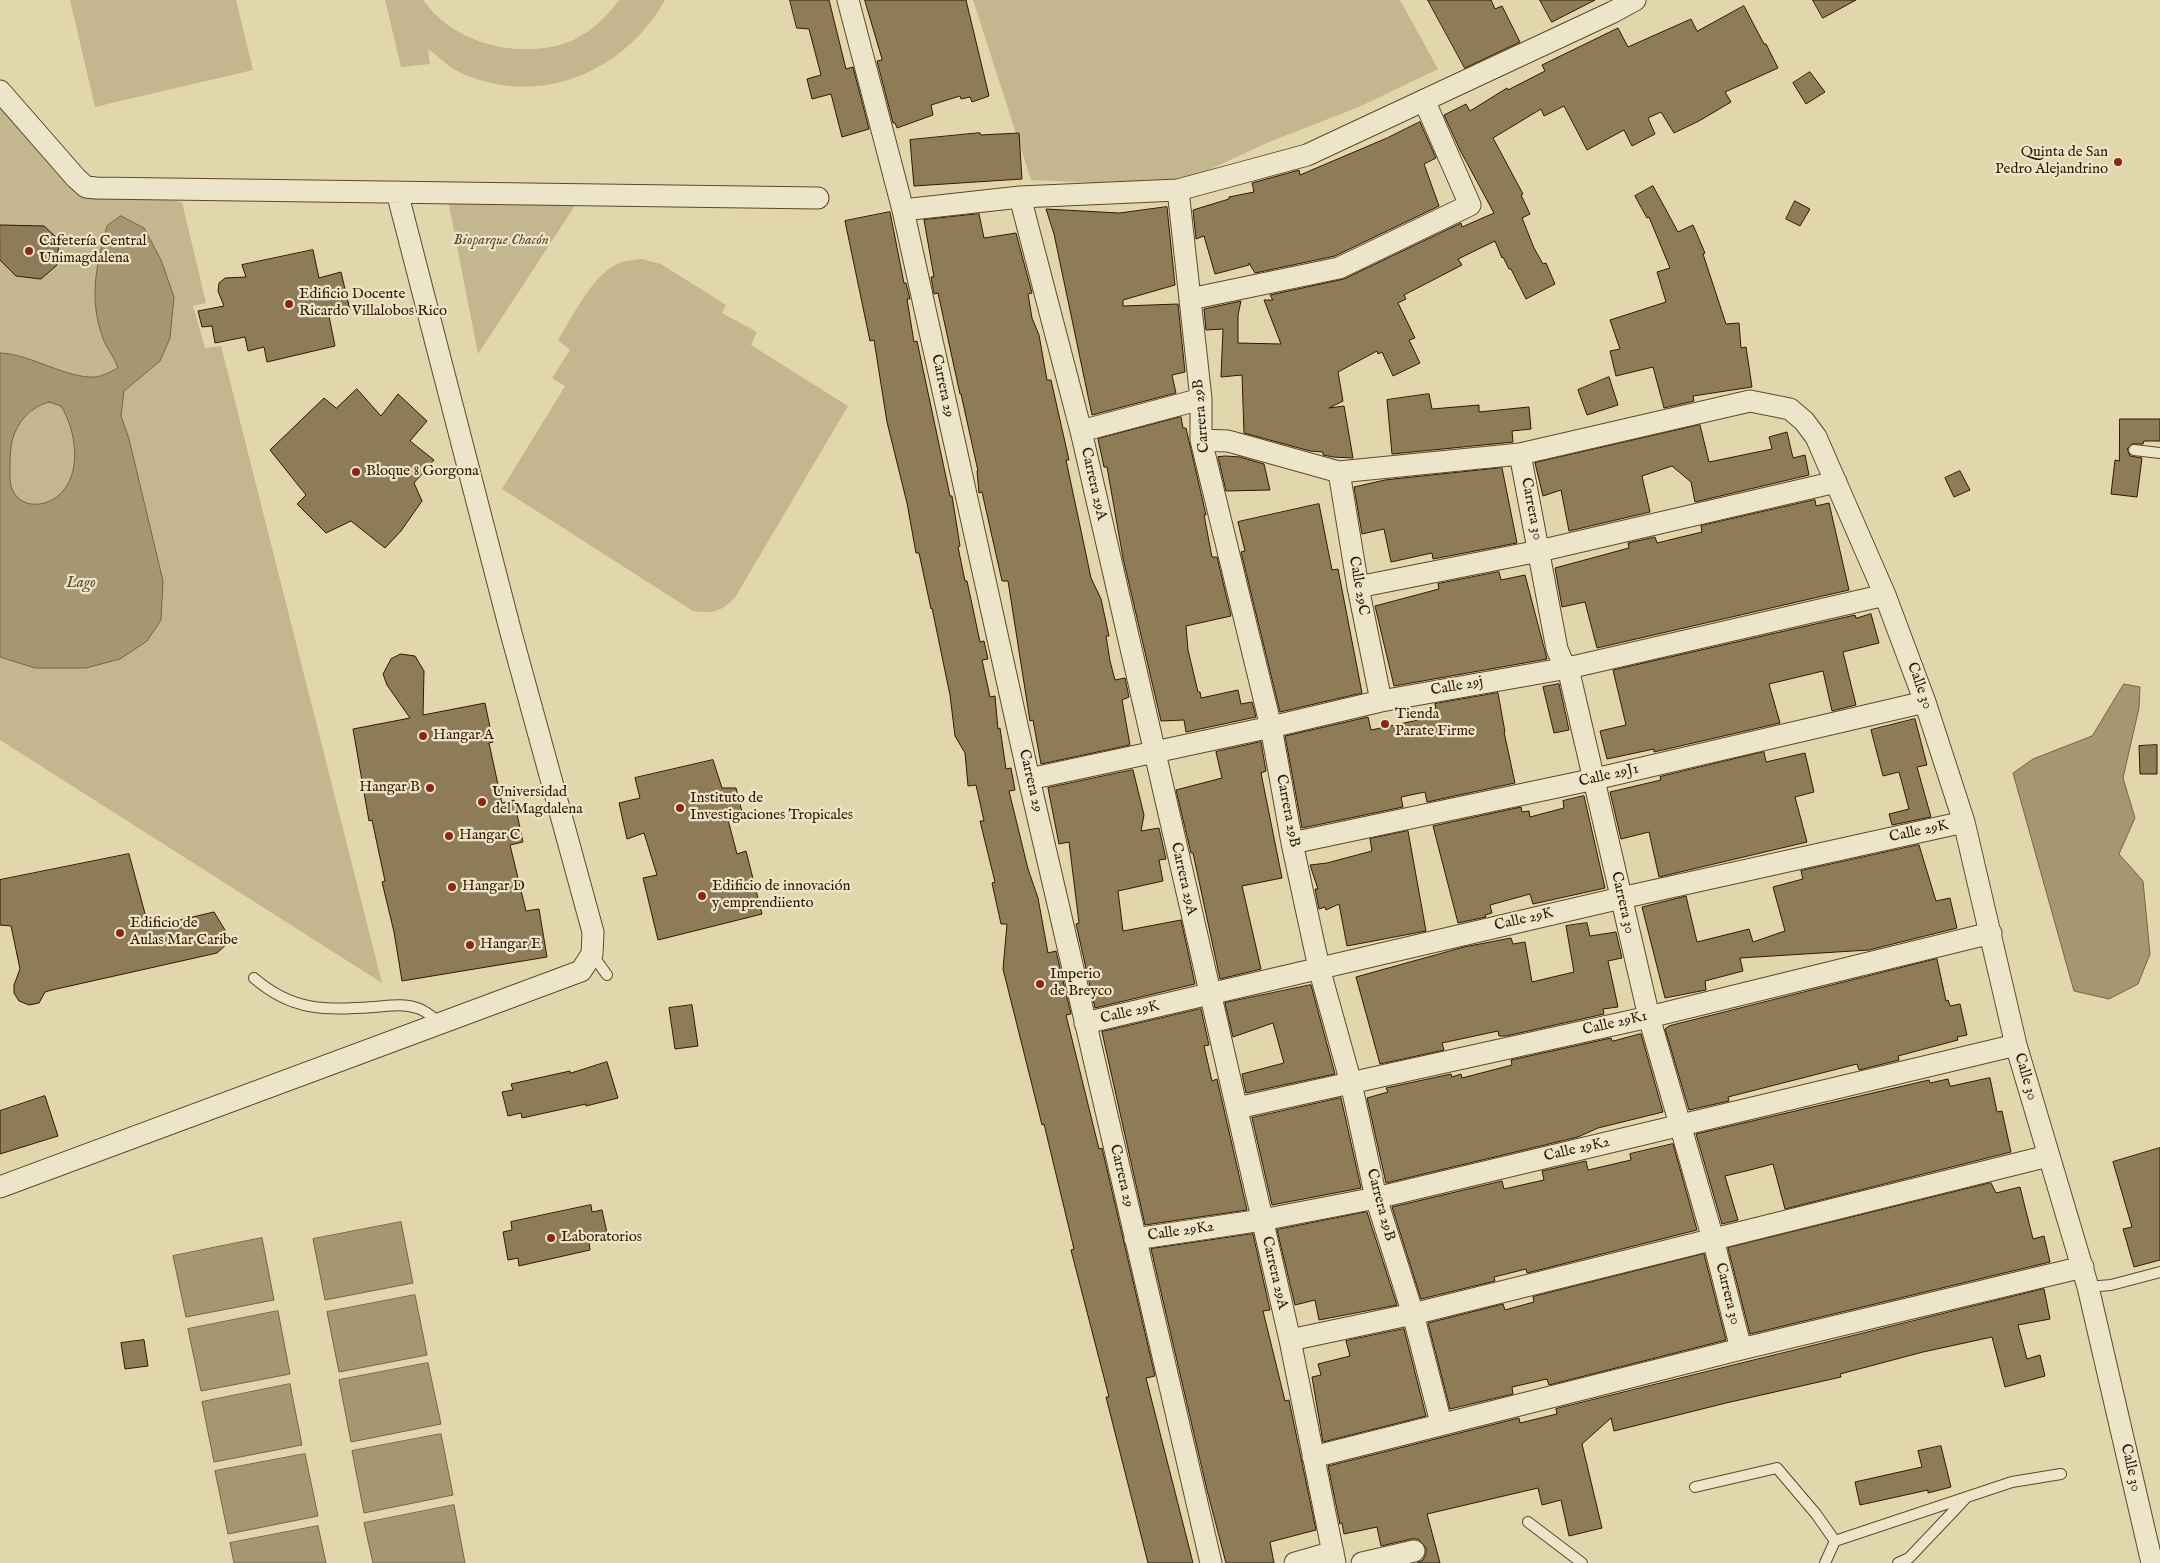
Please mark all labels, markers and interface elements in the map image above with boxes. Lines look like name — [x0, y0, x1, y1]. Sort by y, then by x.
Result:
place label: Quinta de San Pedro Alejandrino — [1995, 144, 2108, 179]
marker: Quinta de San Pedro Alejandrino — [2112, 156, 2124, 168]
park label: Bioparque Chacón — [453, 232, 549, 250]
place label: Cafetería Central Unimagdalena — [39, 233, 147, 268]
marker: Cafetería Central Unimagdalena — [23, 245, 35, 257]
place label: Edificio Docente Ricardo Villalobos Rico — [299, 286, 447, 321]
marker: Edificio Docente Ricardo Villalobos Rico — [283, 298, 295, 310]
street label: Carrera 29 — [927, 353, 957, 419]
street label: Carrera 29B — [1190, 378, 1214, 454]
street label: Carrera 29A — [1076, 446, 1110, 522]
place label: Bloque 8 Gorgona — [366, 463, 479, 481]
marker: Bloque 8 Gorgona — [350, 466, 362, 478]
street label: Carrera 30 — [1516, 476, 1546, 542]
street label: Calle 29C — [1344, 555, 1372, 617]
water label: Lago — [66, 574, 96, 594]
street label: Calle 30 — [1902, 660, 1936, 712]
street label: Calle 29j — [1430, 674, 1484, 700]
place label: Tienda Parate Firme — [1395, 706, 1475, 741]
marker: Tienda Parate Firme — [1379, 718, 1391, 730]
place label: Hangar A — [433, 727, 494, 745]
marker: Hangar A — [417, 730, 429, 742]
street label: Carrera 29 — [1014, 748, 1046, 814]
street label: Calle 29J1 — [1577, 760, 1641, 792]
street label: Carrera 29B — [1271, 773, 1303, 849]
place label: Hangar B — [359, 779, 420, 797]
marker: Hangar B — [424, 782, 436, 794]
place label: Universidad del Magdalena — [492, 784, 583, 819]
place label: Instituto de Investigaciones Tropicales — [690, 790, 853, 825]
marker: Universidad del Magdalena — [476, 796, 488, 808]
marker: Instituto de Investigaciones Tropicales — [674, 802, 686, 814]
street label: Calle 29K — [1888, 817, 1950, 847]
place label: Hangar C — [459, 827, 520, 845]
marker: Hangar C — [443, 830, 455, 842]
street label: Carrera 29A — [1166, 841, 1200, 917]
street label: Carrera 30 — [1606, 870, 1638, 936]
place label: Hangar D — [462, 878, 525, 896]
place label: Edificio de innovación y emprendiiento — [712, 878, 850, 913]
marker: Hangar D — [446, 881, 458, 893]
marker: Edificio de innovación y emprendiiento — [696, 890, 708, 902]
street label: Calle 29K — [1493, 904, 1555, 936]
place label: Edificio de Aulas Mar Caribe — [130, 915, 238, 950]
marker: Edificio de Aulas Mar Caribe — [114, 927, 126, 939]
place label: Hangar E — [480, 936, 541, 954]
marker: Hangar E — [464, 939, 476, 951]
place label: Imperio de Breyco — [1050, 966, 1112, 1001]
marker: Imperio de Breyco — [1034, 978, 1046, 990]
street label: Calle 29K — [1099, 997, 1161, 1029]
street label: Calle 29K1 — [1581, 1008, 1649, 1040]
street label: Calle 30 — [2010, 1051, 2040, 1103]
street label: Calle 29K2 — [1542, 1134, 1612, 1166]
street label: Carrera 29 — [1105, 1143, 1137, 1209]
street label: Carrera 29B — [1362, 1167, 1398, 1243]
street label: Calle 29K2 — [1147, 1218, 1215, 1246]
place label: Laboratorios — [561, 1229, 642, 1247]
marker: Laboratorios — [545, 1232, 557, 1244]
street label: Carrera 29A — [1257, 1235, 1291, 1311]
street label: Carrera 30 — [1711, 1261, 1743, 1327]
street label: Calle 30 — [2116, 1442, 2144, 1494]

